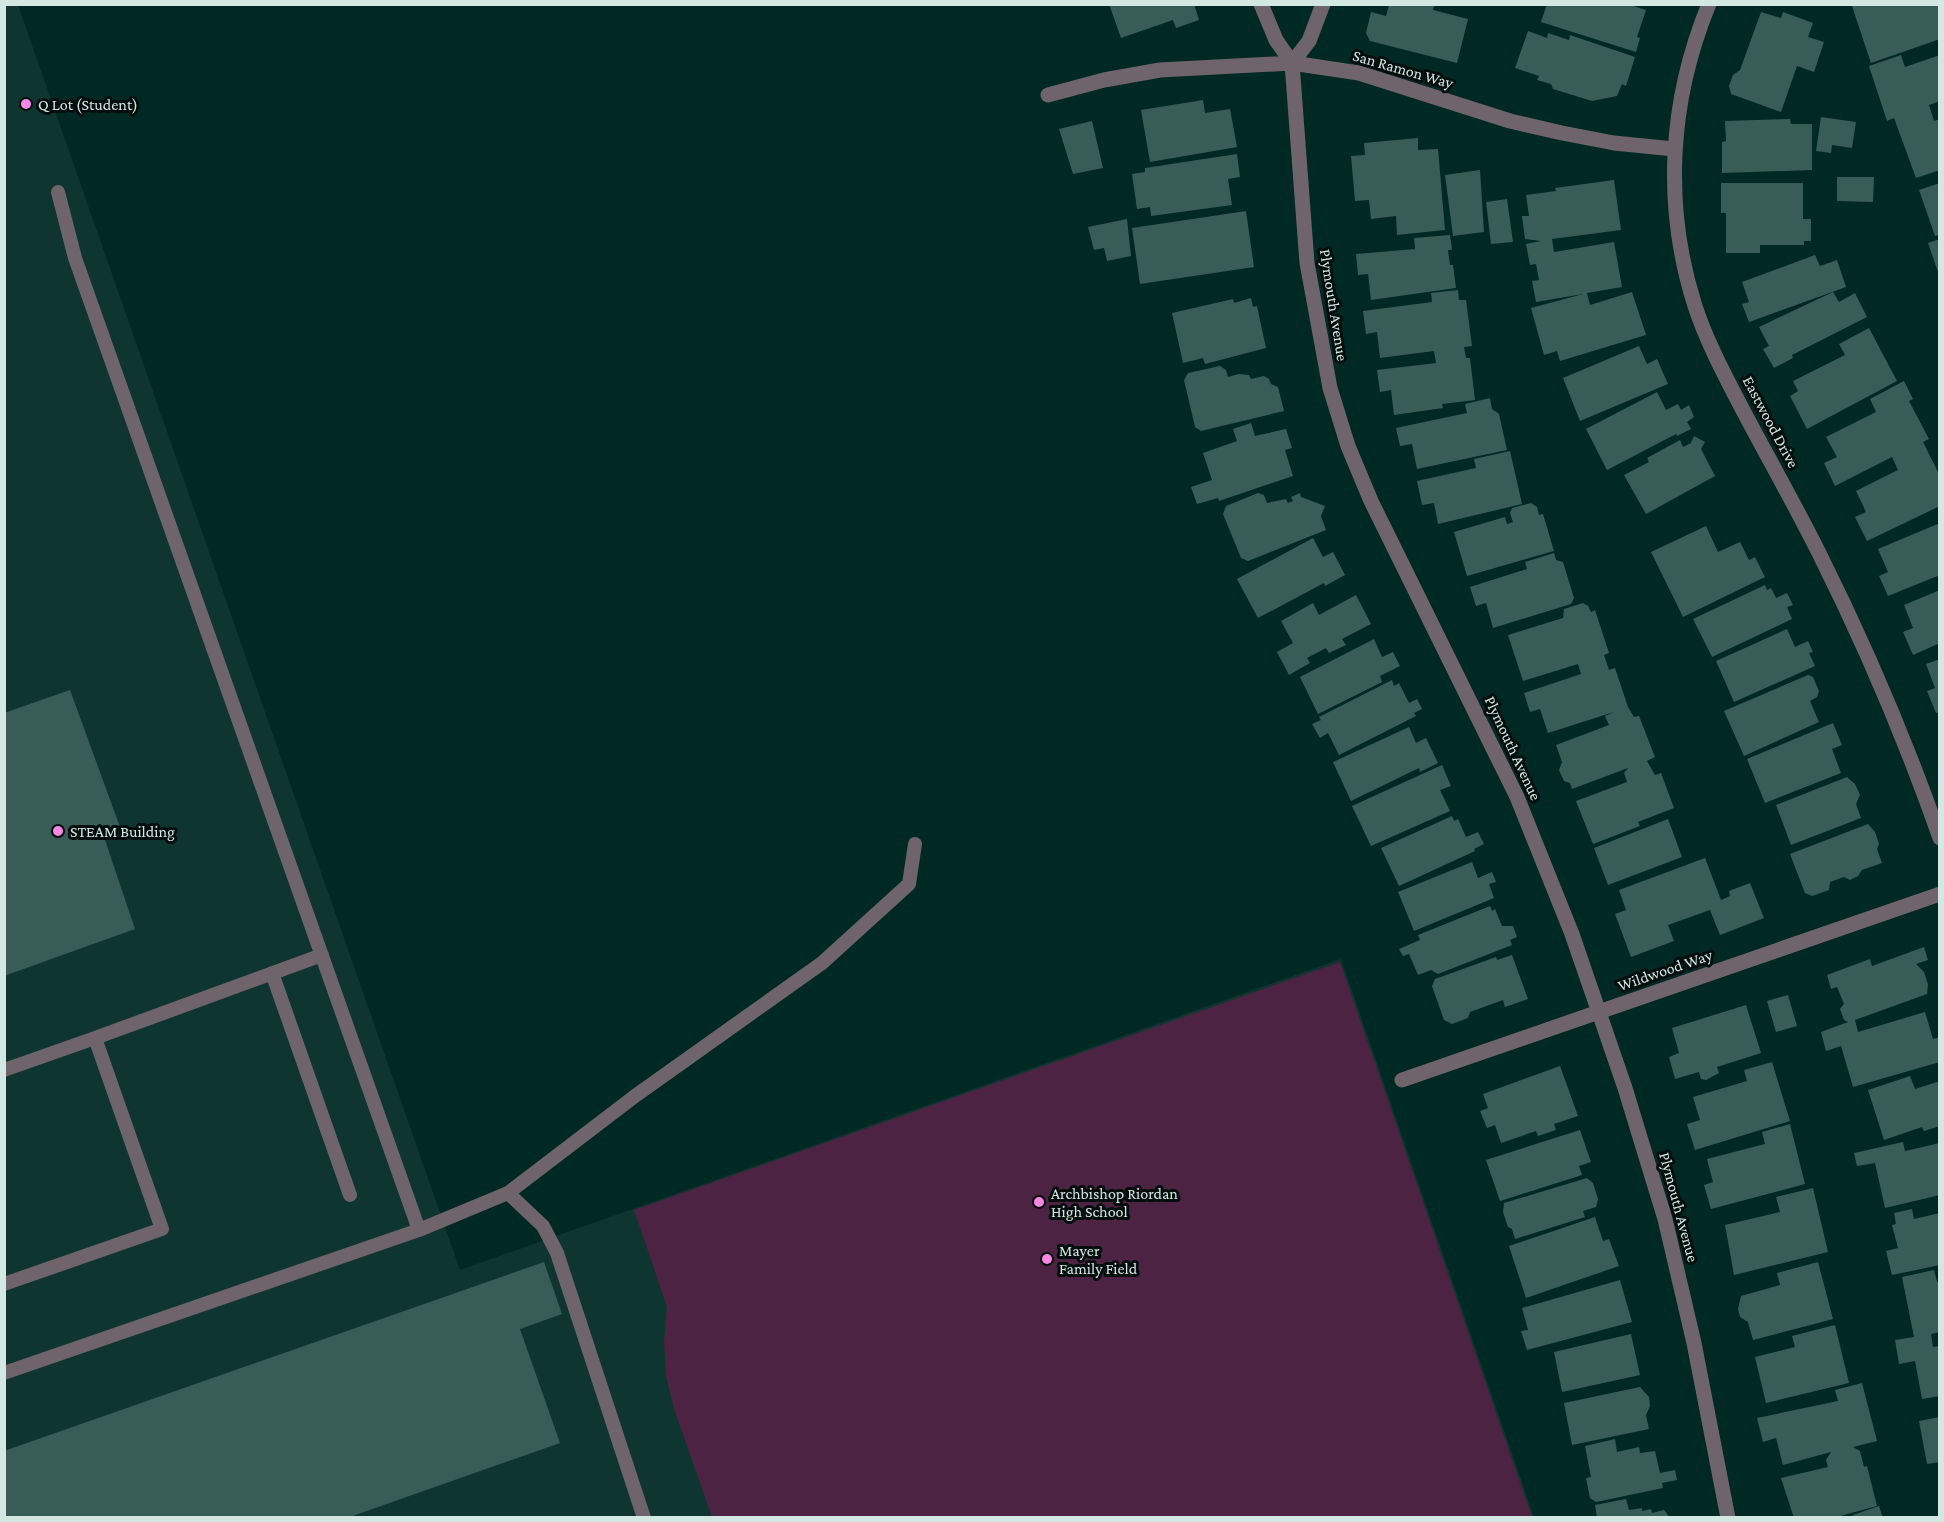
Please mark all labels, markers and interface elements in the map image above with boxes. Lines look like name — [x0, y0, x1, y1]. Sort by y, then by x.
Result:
street label: San Ramon Way — [1351, 47, 1456, 93]
place label: Q Lot (Student) — [38, 96, 138, 114]
marker: Q Lot (Student) — [19, 97, 33, 111]
street label: Plymouth Avenue — [1316, 248, 1351, 362]
street label: Eastwood Drive — [1740, 373, 1802, 471]
street label: Plymouth Avenue — [1481, 693, 1545, 803]
place label: STEAM Building — [70, 823, 175, 841]
marker: STEAM Building — [51, 824, 65, 838]
street label: Wildwood Way — [1616, 946, 1715, 995]
street label: Plymouth Avenue — [1655, 1150, 1702, 1264]
place label: Archbishop Riordan High School — [1051, 1185, 1178, 1221]
marker: Archbishop Riordan High School — [1032, 1195, 1046, 1209]
place label: Mayer Family Field — [1059, 1242, 1138, 1278]
marker: Mayer Family Field — [1040, 1252, 1054, 1266]

